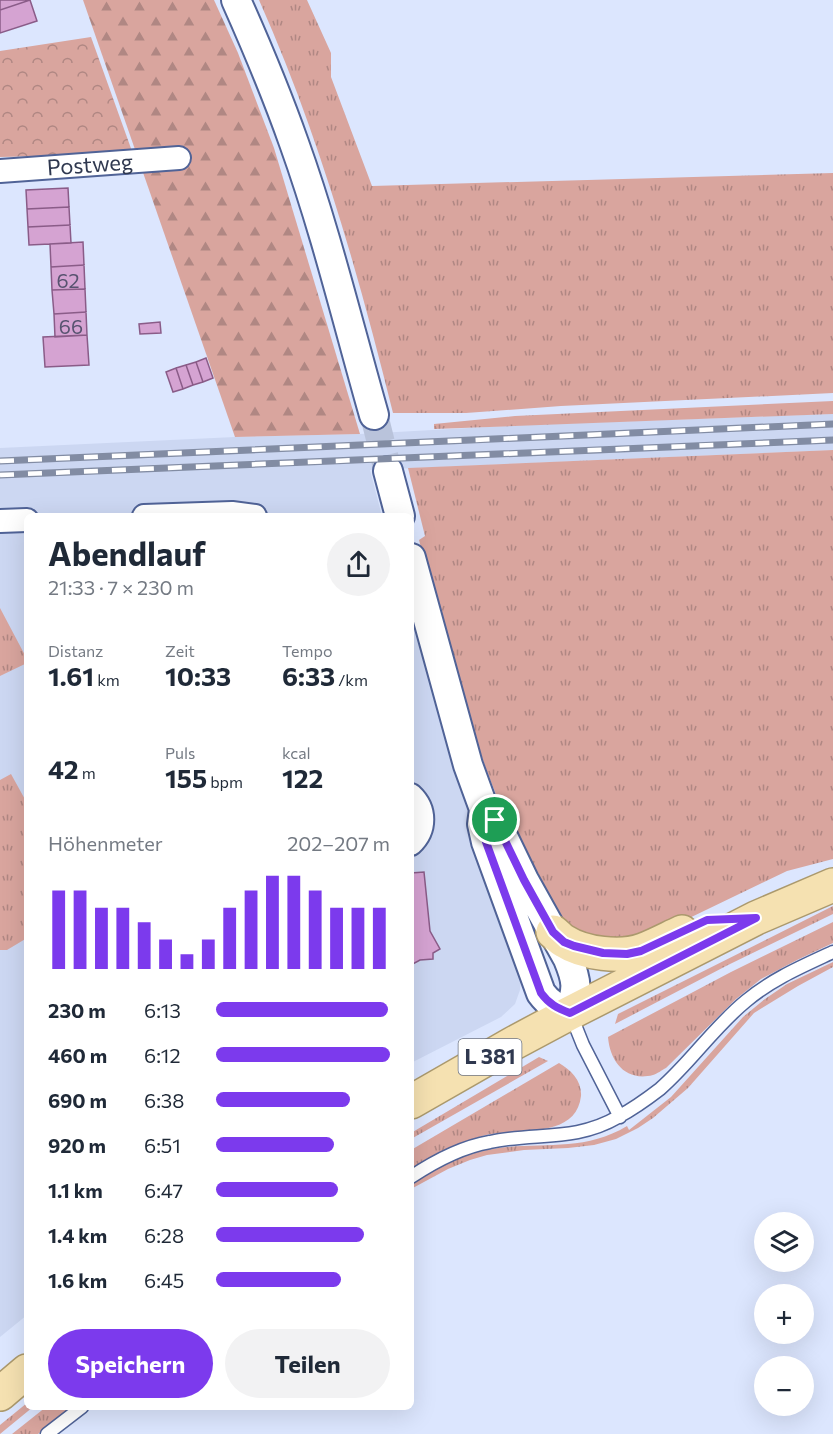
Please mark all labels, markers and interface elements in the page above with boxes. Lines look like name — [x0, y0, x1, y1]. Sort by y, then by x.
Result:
street label: Postweg — [46, 147, 134, 181]
house number: 62 — [56, 268, 80, 292]
house number: 66 — [59, 314, 83, 338]
text: Abendlauf — [48, 532, 206, 573]
button: share — [327, 533, 390, 596]
text: 21:33 · 7 × 230 m — [48, 575, 194, 599]
text: Distanz — [48, 641, 103, 660]
text: Zeit — [165, 641, 195, 660]
text: Tempo — [282, 641, 332, 660]
text: 1.61 — [48, 660, 94, 691]
text: 10:33 — [165, 660, 231, 691]
text: 6:33 — [282, 660, 335, 691]
text: km — [94, 670, 120, 689]
text: /km — [335, 670, 368, 689]
text: Puls — [165, 743, 195, 762]
text: kcal — [282, 743, 311, 762]
text: 42 — [48, 753, 79, 784]
text: 155 — [165, 762, 207, 793]
text: 122 — [282, 762, 323, 793]
text: m — [79, 763, 96, 782]
text: bpm — [207, 772, 243, 791]
pin — [469, 794, 520, 845]
icon: arrive — [478, 803, 511, 836]
text: Höhenmeter — [48, 831, 163, 855]
text: 202–207 m — [287, 831, 390, 855]
text: 230 m — [48, 998, 106, 1022]
text: 6:13 — [144, 998, 181, 1022]
road number: L 381 — [458, 1039, 522, 1075]
text: 460 m — [48, 1043, 107, 1067]
text: 6:12 — [144, 1043, 181, 1067]
text: 690 m — [48, 1088, 107, 1112]
text: 6:38 — [144, 1088, 184, 1112]
text: 920 m — [48, 1133, 106, 1157]
text: 6:51 — [144, 1133, 181, 1157]
text: 1.1 km — [48, 1178, 103, 1202]
text: 6:47 — [144, 1178, 183, 1202]
map controls — [754, 1212, 814, 1416]
button: layers — [754, 1212, 814, 1272]
text: 1.4 km — [48, 1223, 107, 1247]
text: 6:28 — [144, 1223, 184, 1247]
text: 1.6 km — [48, 1268, 107, 1292]
text: 6:45 — [144, 1268, 184, 1292]
button: + — [754, 1284, 814, 1344]
button: Speichern — [48, 1329, 213, 1398]
button: Teilen — [225, 1329, 390, 1398]
button: − — [754, 1356, 814, 1416]

